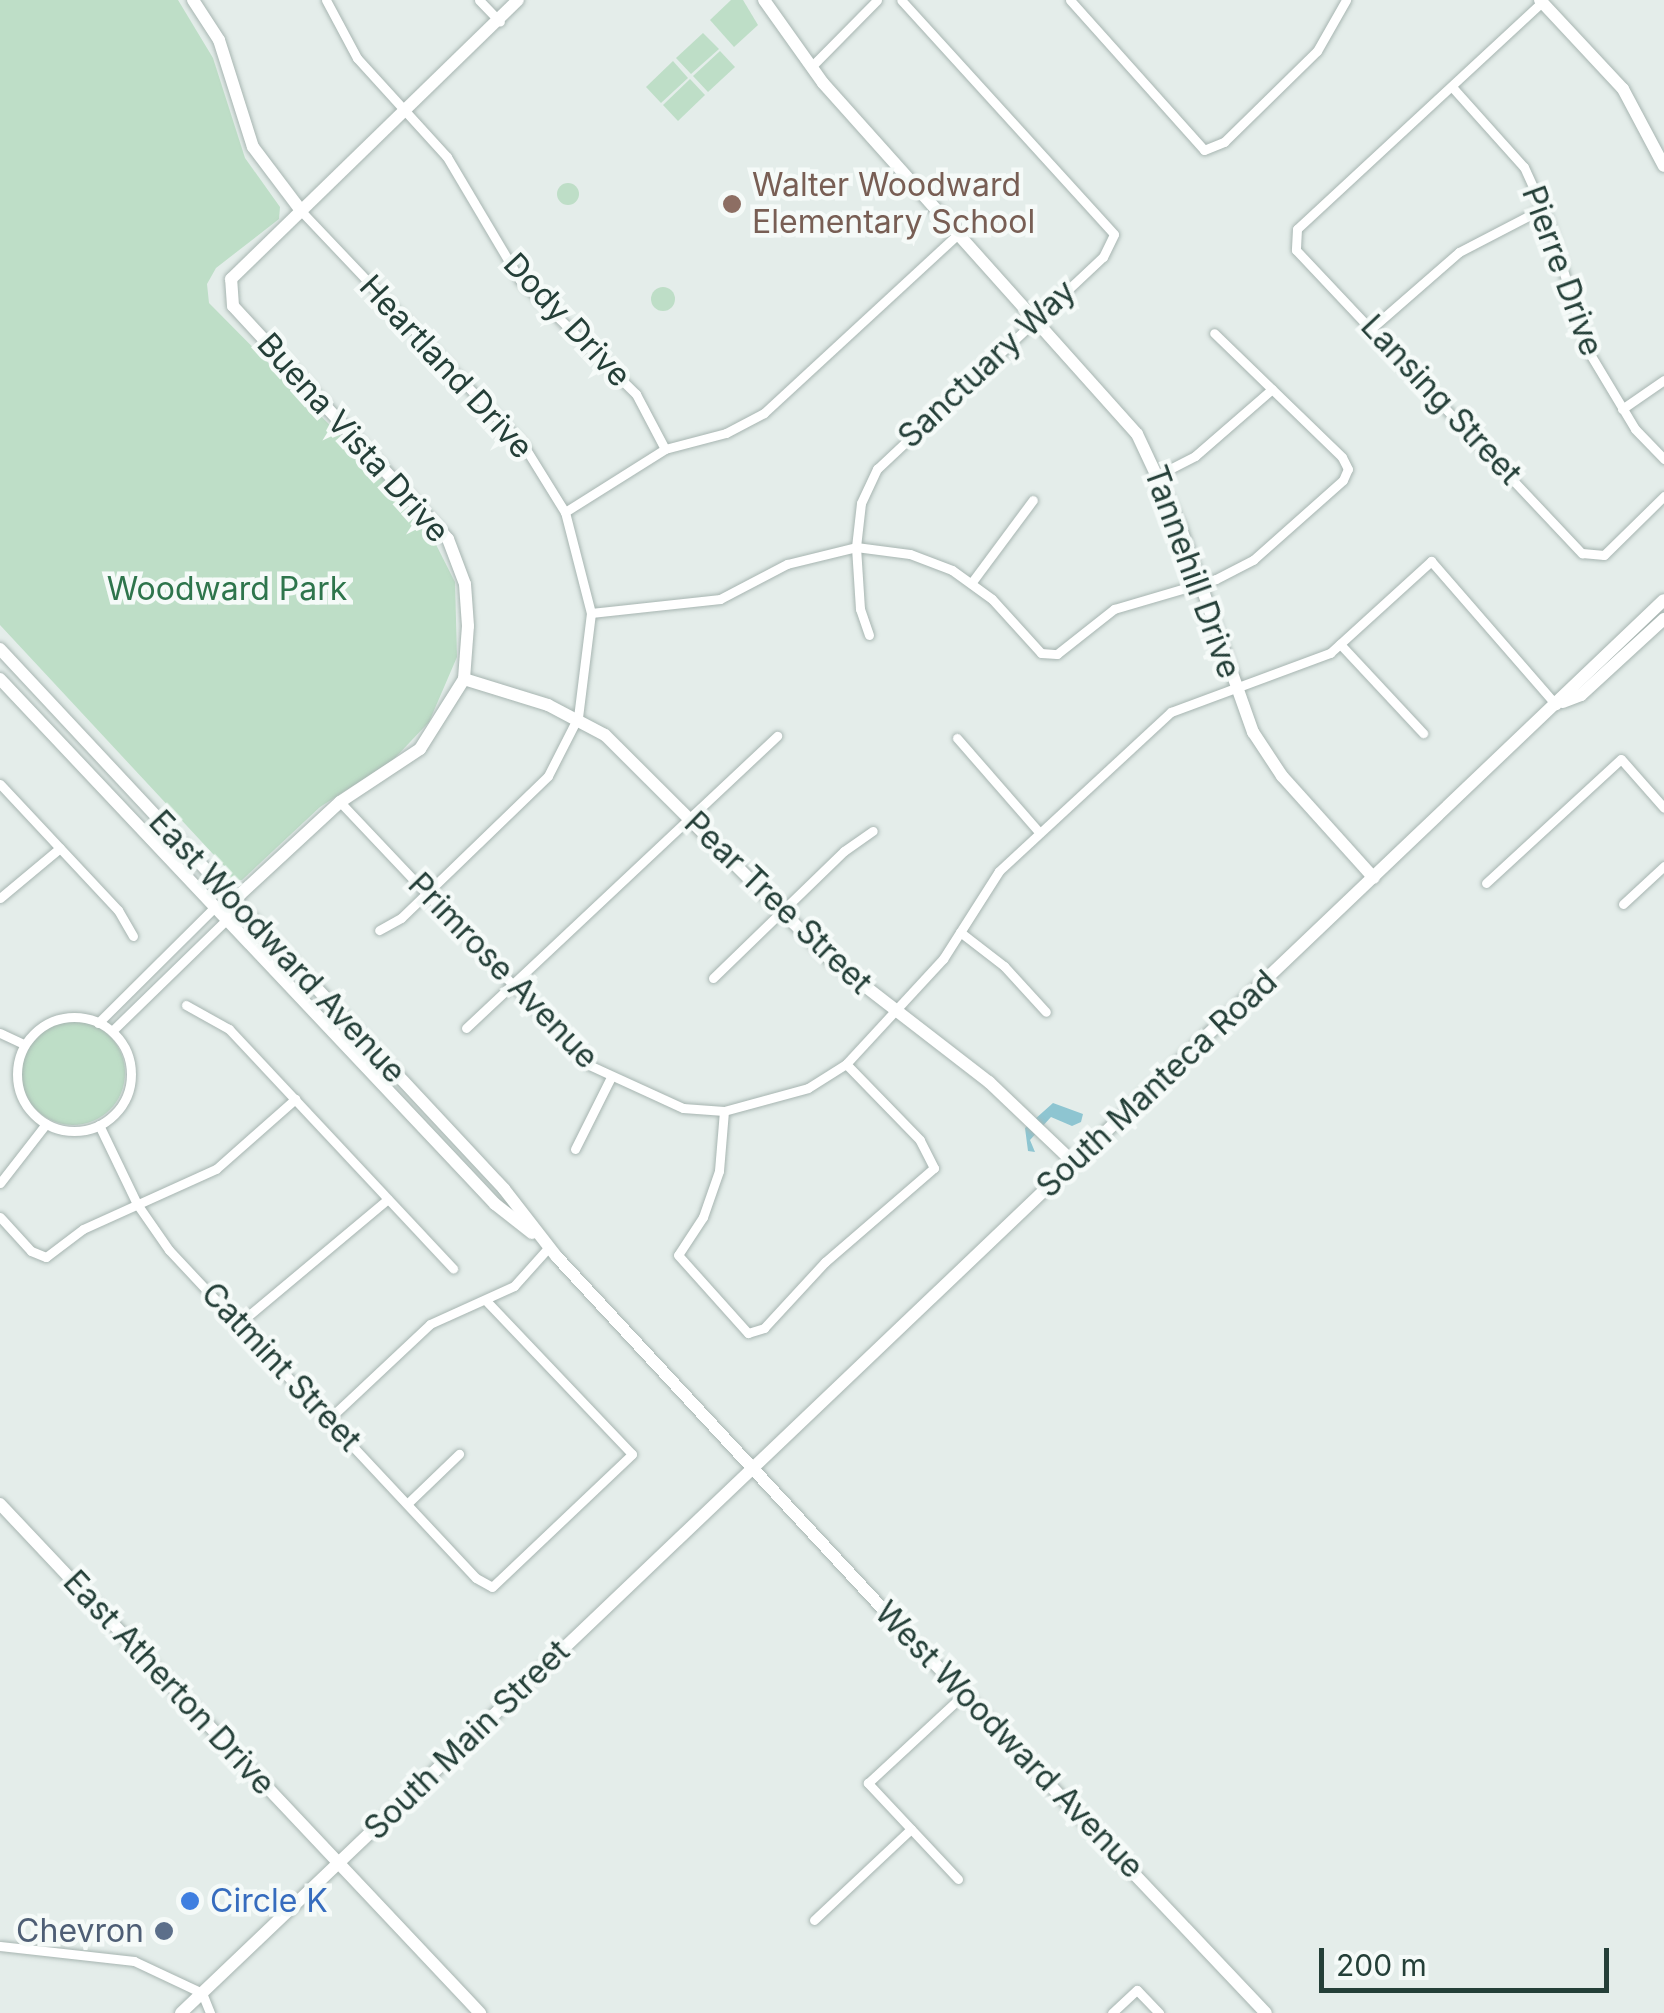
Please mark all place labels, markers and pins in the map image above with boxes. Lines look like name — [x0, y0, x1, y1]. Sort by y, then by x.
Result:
place label: Walter Woodward Elementary School — [752, 167, 1035, 242]
marker: Walter Woodward Elementary School — [721, 193, 743, 215]
place label: Circle K — [210, 1882, 328, 1920]
marker: Circle K — [179, 1890, 201, 1912]
place label: Chevron — [16, 1912, 144, 1950]
marker: Chevron — [153, 1920, 175, 1942]

